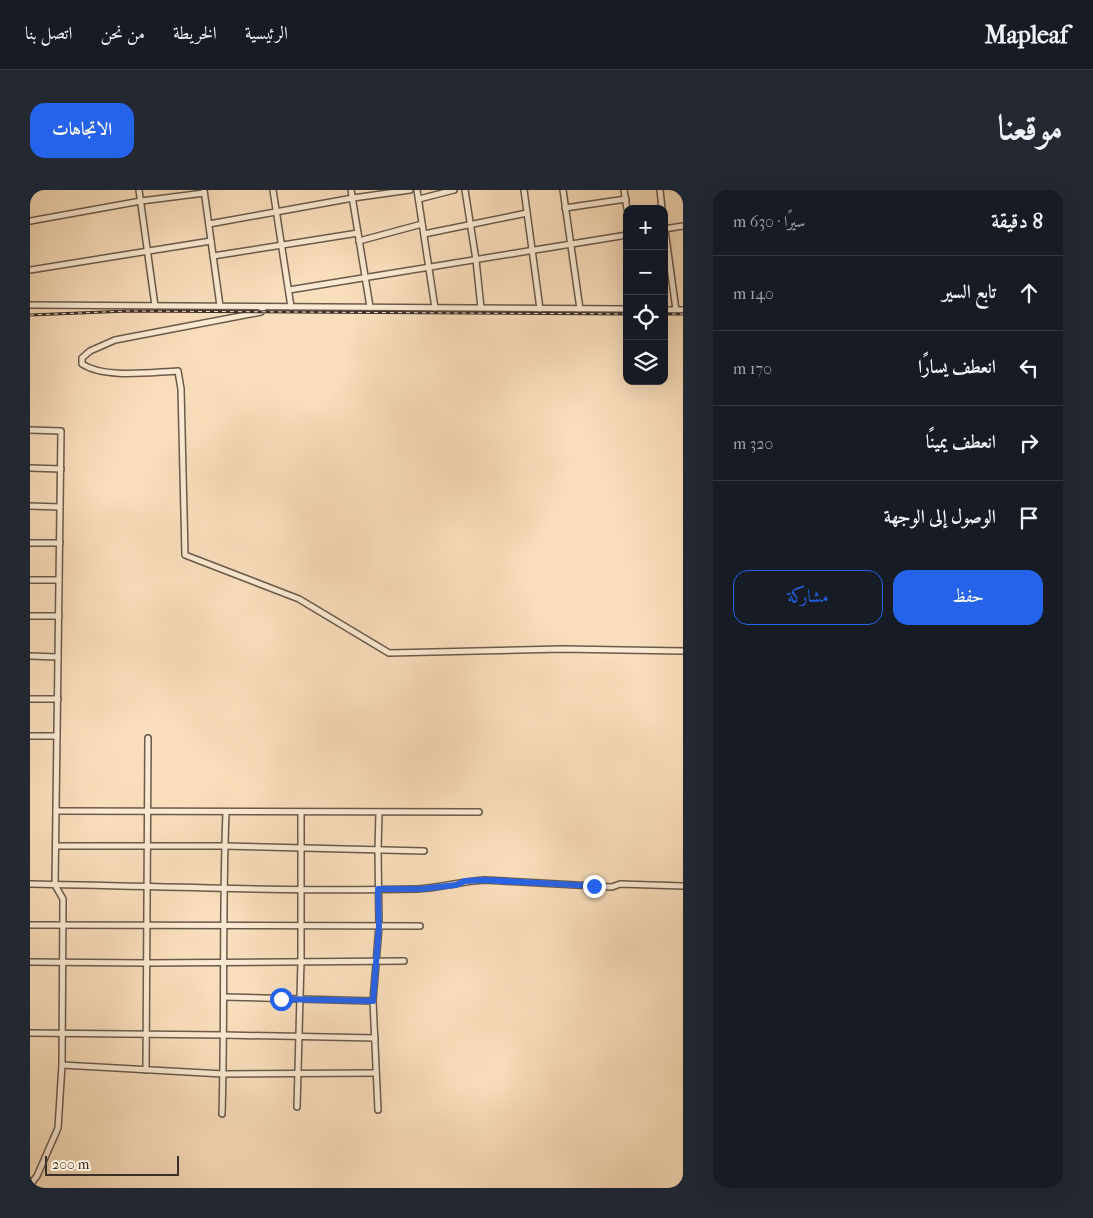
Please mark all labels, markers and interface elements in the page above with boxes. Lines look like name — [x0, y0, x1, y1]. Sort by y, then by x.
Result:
text: Mapleaf — [985, 21, 1068, 49]
text: اتصل بنا — [25, 23, 72, 44]
text: من نحن — [100, 23, 145, 44]
text: الخريطة — [173, 23, 217, 44]
text: الرئيسية — [245, 23, 288, 44]
button: الاتجاهات — [30, 103, 134, 158]
text: موقعنا — [998, 107, 1063, 148]
map controls — [623, 205, 668, 385]
button: + — [623, 205, 668, 250]
text: 8 دقيقة — [991, 209, 1043, 233]
text: سيرًا · 630 m — [733, 212, 805, 231]
button: − — [623, 250, 668, 295]
icon: ahead — [1015, 279, 1043, 307]
text: تابع السير — [942, 281, 996, 303]
text: 140 m — [733, 284, 774, 303]
button: locate — [623, 295, 668, 340]
button: layers — [623, 340, 668, 385]
icon: left — [1015, 354, 1043, 382]
text: انعطف يسارًا — [918, 356, 996, 378]
text: 170 m — [733, 359, 772, 378]
icon: right — [1015, 429, 1043, 457]
text: انعطف يمينًا — [926, 431, 996, 453]
text: 320 m — [733, 434, 773, 453]
icon: arrive — [1015, 504, 1043, 532]
text: الوصول إلى الوجهة — [884, 506, 996, 528]
button: مشاركة — [733, 570, 883, 625]
button: حفظ — [893, 570, 1043, 625]
route end — [583, 875, 606, 898]
route start — [270, 988, 293, 1011]
scale bar — [45, 1153, 179, 1176]
text: 200 m — [52, 1156, 89, 1173]

